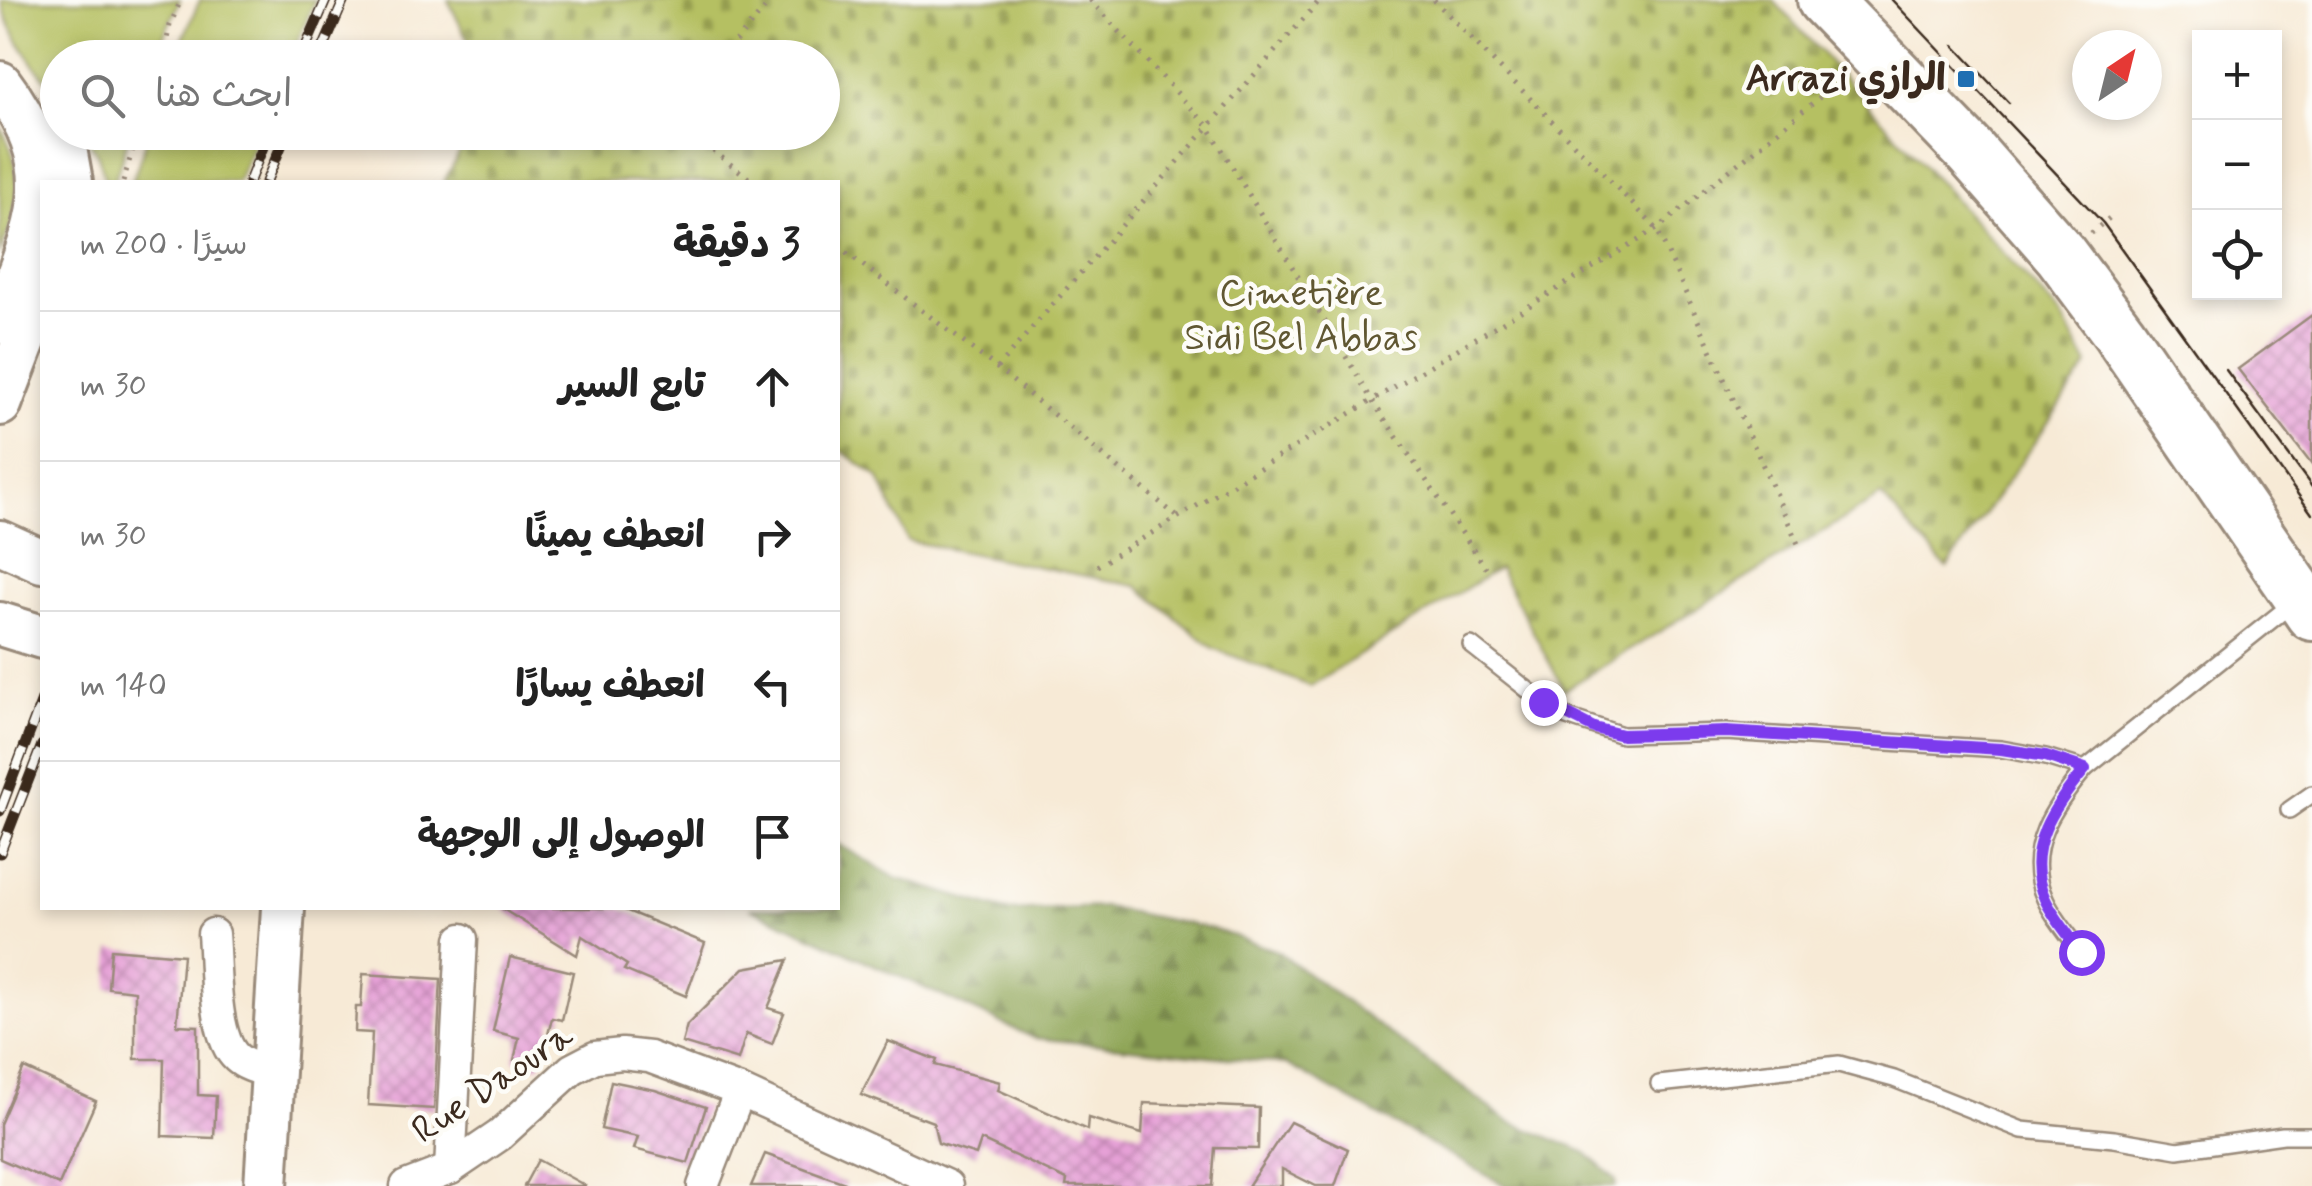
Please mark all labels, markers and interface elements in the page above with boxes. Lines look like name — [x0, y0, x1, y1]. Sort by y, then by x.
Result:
north arrow — [2072, 30, 2162, 120]
map controls — [2192, 30, 2282, 300]
button: + — [2192, 30, 2282, 120]
search box — [40, 40, 840, 150]
place label: Arrazi الرازي — [1746, 55, 1946, 105]
icon: search — [75, 68, 130, 123]
marker: Arrazi الرازي — [1955, 68, 1977, 90]
text: ابحث هنا — [155, 71, 292, 120]
button: − — [2192, 120, 2282, 210]
button: locate — [2192, 210, 2282, 300]
text: 3 دقيقة — [673, 218, 800, 273]
text: سيرًا · 200 m — [80, 224, 248, 266]
park label: Cimetière Sidi Bel Abbas — [1184, 270, 1418, 363]
icon: ahead — [745, 359, 800, 414]
text: تابع السير — [559, 362, 705, 411]
text: 30 m — [80, 365, 147, 407]
icon: right — [745, 509, 800, 564]
text: انعطف يمينًا — [525, 512, 705, 561]
text: 30 m — [80, 515, 147, 557]
icon: left — [745, 659, 800, 714]
text: انعطف يسارًا — [515, 662, 705, 711]
text: 140 m — [80, 665, 167, 707]
route end — [1521, 680, 1567, 726]
icon: arrive — [745, 809, 800, 864]
text: الوصول إلى الوجهة — [417, 812, 705, 861]
route start — [2059, 930, 2105, 976]
street label: Rue Daoura — [403, 1012, 583, 1156]

